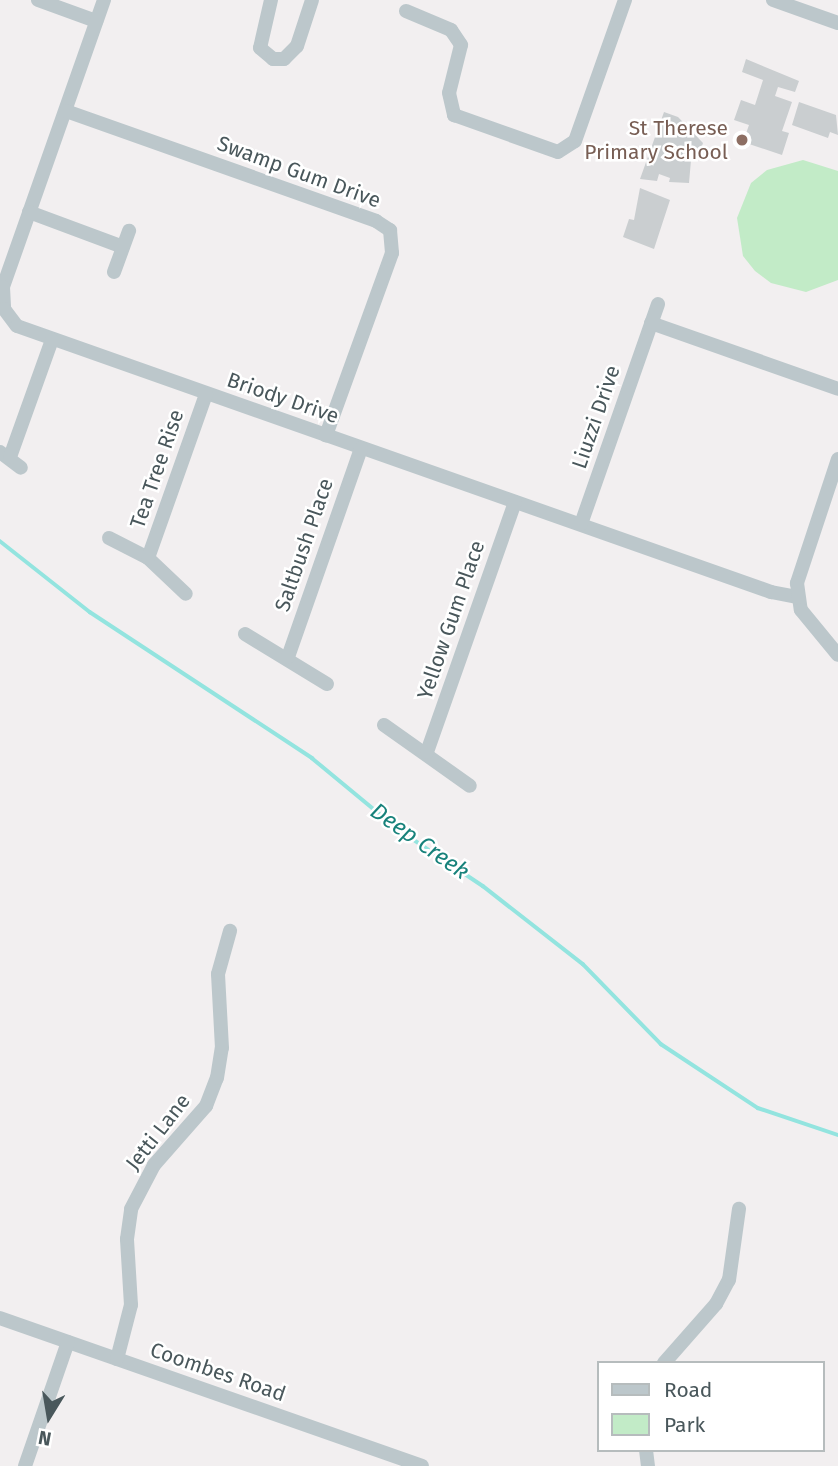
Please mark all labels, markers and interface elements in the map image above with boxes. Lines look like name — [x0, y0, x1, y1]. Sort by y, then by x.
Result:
place label: St Therese Primary School — [584, 115, 728, 165]
street label: Swamp Gum Drive — [214, 131, 384, 213]
marker: St Therese Primary School — [734, 132, 750, 148]
street label: Liuzzi Drive — [567, 362, 625, 472]
street label: Briody Drive — [224, 367, 342, 429]
street label: Tea Tree Rise — [125, 406, 189, 532]
street label: Saltbush Place — [269, 475, 339, 615]
street label: Yellow Gum Place — [412, 537, 490, 703]
water label: Deep Creek — [365, 797, 475, 885]
street label: Jetti Lane — [120, 1089, 196, 1175]
street label: Coombes Road — [147, 1337, 289, 1407]
legend — [596, 1361, 824, 1452]
text: Road — [664, 1377, 712, 1403]
north arrow — [14, 1382, 84, 1452]
text: Park — [664, 1412, 705, 1438]
text: N — [37, 1426, 53, 1451]

